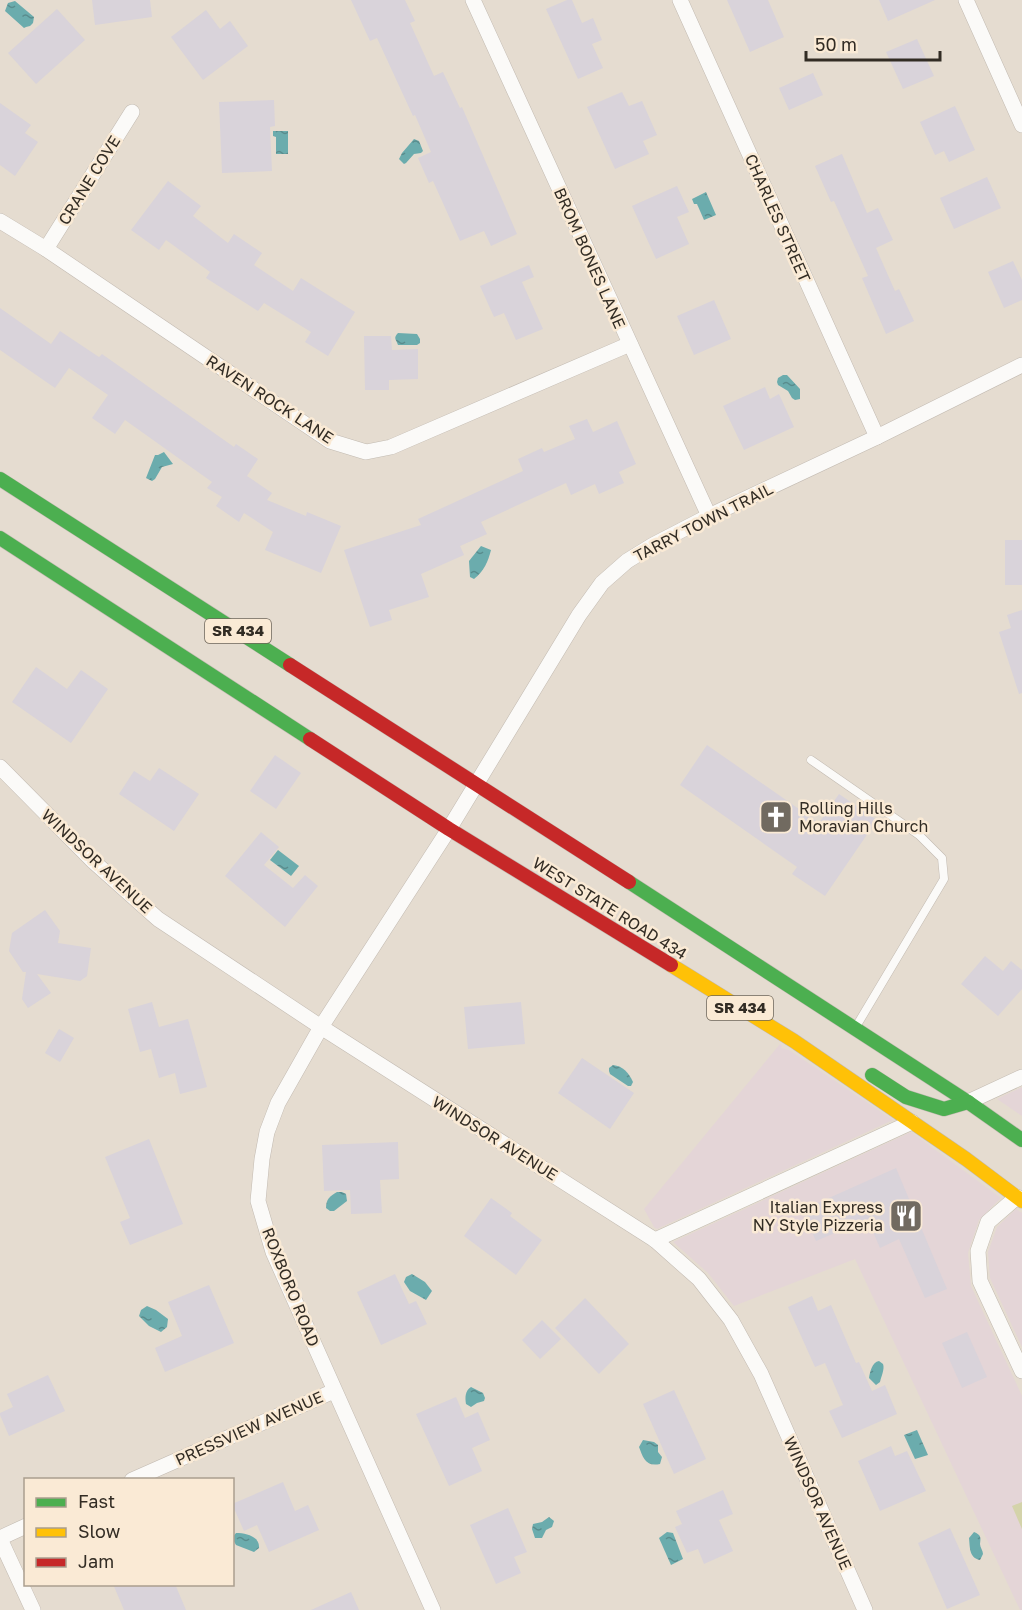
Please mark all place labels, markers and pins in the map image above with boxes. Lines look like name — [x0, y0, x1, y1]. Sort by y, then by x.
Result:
place label: Rolling Hills Moravian Church — [799, 798, 928, 836]
church icon: Rolling Hills Moravian Church — [758, 799, 794, 835]
place label: Italian Express NY Style Pizzeria — [753, 1197, 883, 1235]
restaurant icon: Italian Express NY Style Pizzeria — [888, 1198, 924, 1234]

